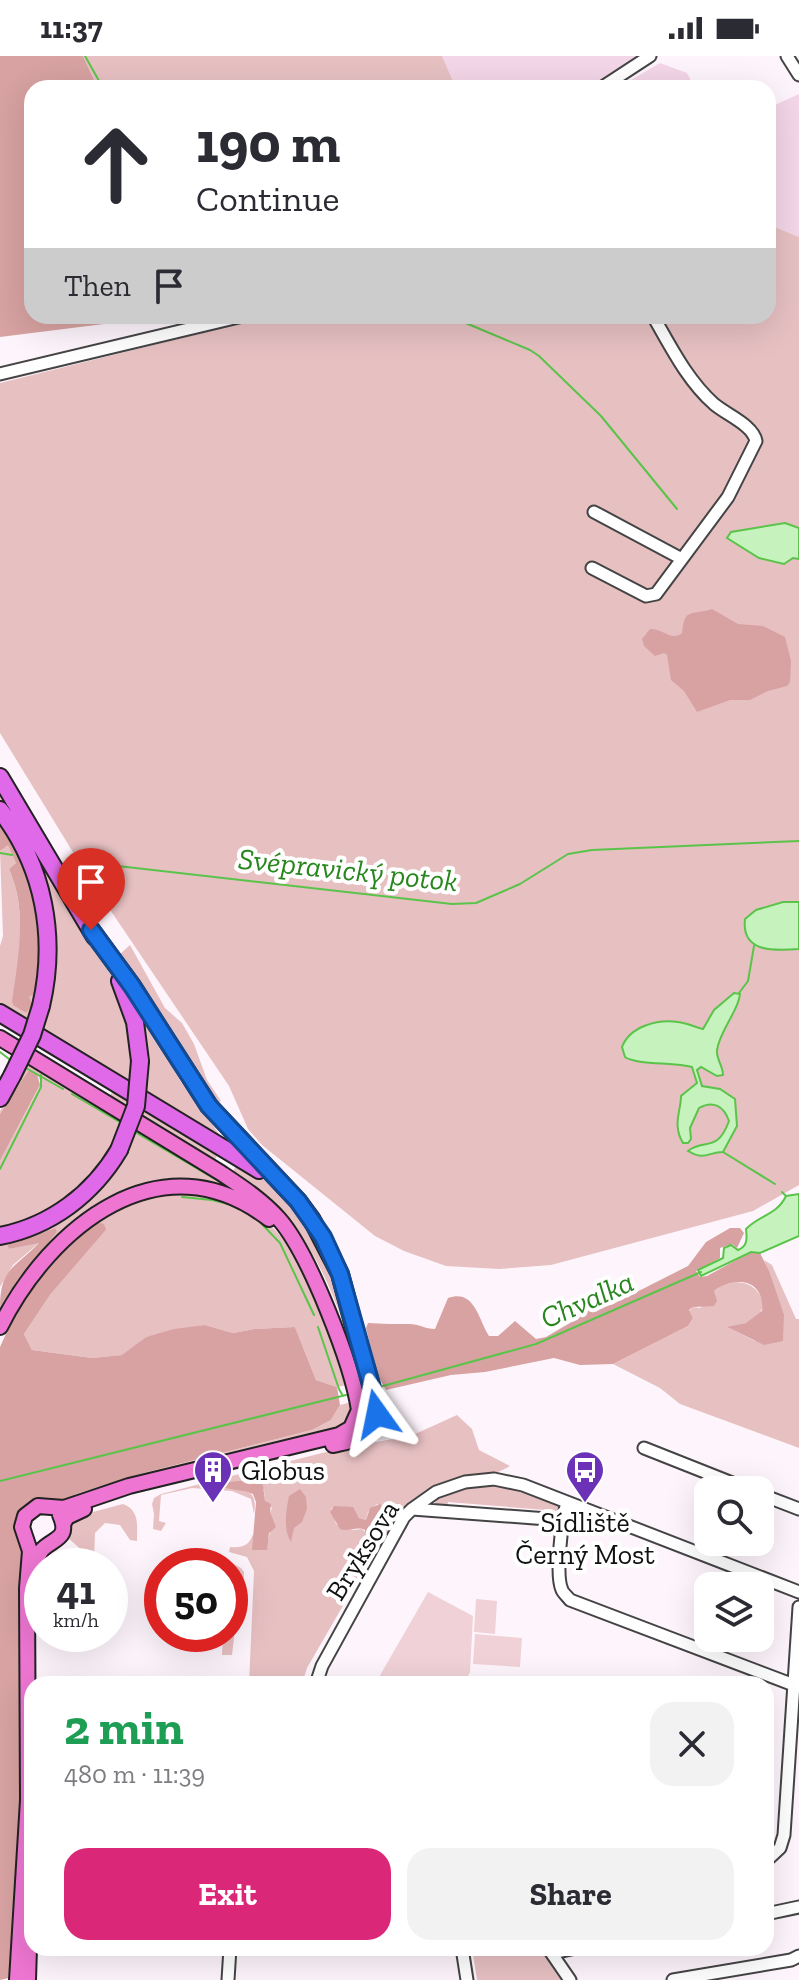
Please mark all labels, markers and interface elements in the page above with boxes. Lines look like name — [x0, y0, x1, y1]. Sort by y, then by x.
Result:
text: 11:37 — [40, 10, 103, 46]
text: 190 m — [196, 109, 340, 176]
icon: ahead — [64, 112, 168, 216]
text: Continue — [196, 177, 340, 220]
icon: arrive — [147, 264, 191, 308]
text: Then — [64, 268, 131, 304]
water label: Svépravický potok — [236, 841, 460, 899]
pin — [57, 848, 125, 930]
icon: arrive — [69, 860, 113, 904]
water label: Chvalka — [535, 1264, 639, 1336]
position arrow — [335, 1372, 419, 1456]
building icon: Globus — [192, 1449, 234, 1504]
bus stop icon: Sídliště Černý Most — [564, 1449, 606, 1504]
place label: Globus — [241, 1454, 325, 1487]
map controls — [694, 1476, 774, 1652]
button: search — [694, 1476, 774, 1556]
street label: Bryksova — [319, 1494, 406, 1606]
place label: Sídliště Černý Most — [515, 1506, 655, 1571]
speed limit sign: 50 — [144, 1548, 248, 1652]
text: 41 — [57, 1566, 95, 1614]
button: layers — [694, 1572, 774, 1652]
text: km/h — [53, 1608, 99, 1632]
text: 2 min — [64, 1699, 184, 1756]
button: close — [650, 1702, 734, 1786]
text: 480 m · 11:39 — [64, 1758, 205, 1790]
button: Exit — [64, 1848, 391, 1940]
button: Share — [407, 1848, 734, 1940]

